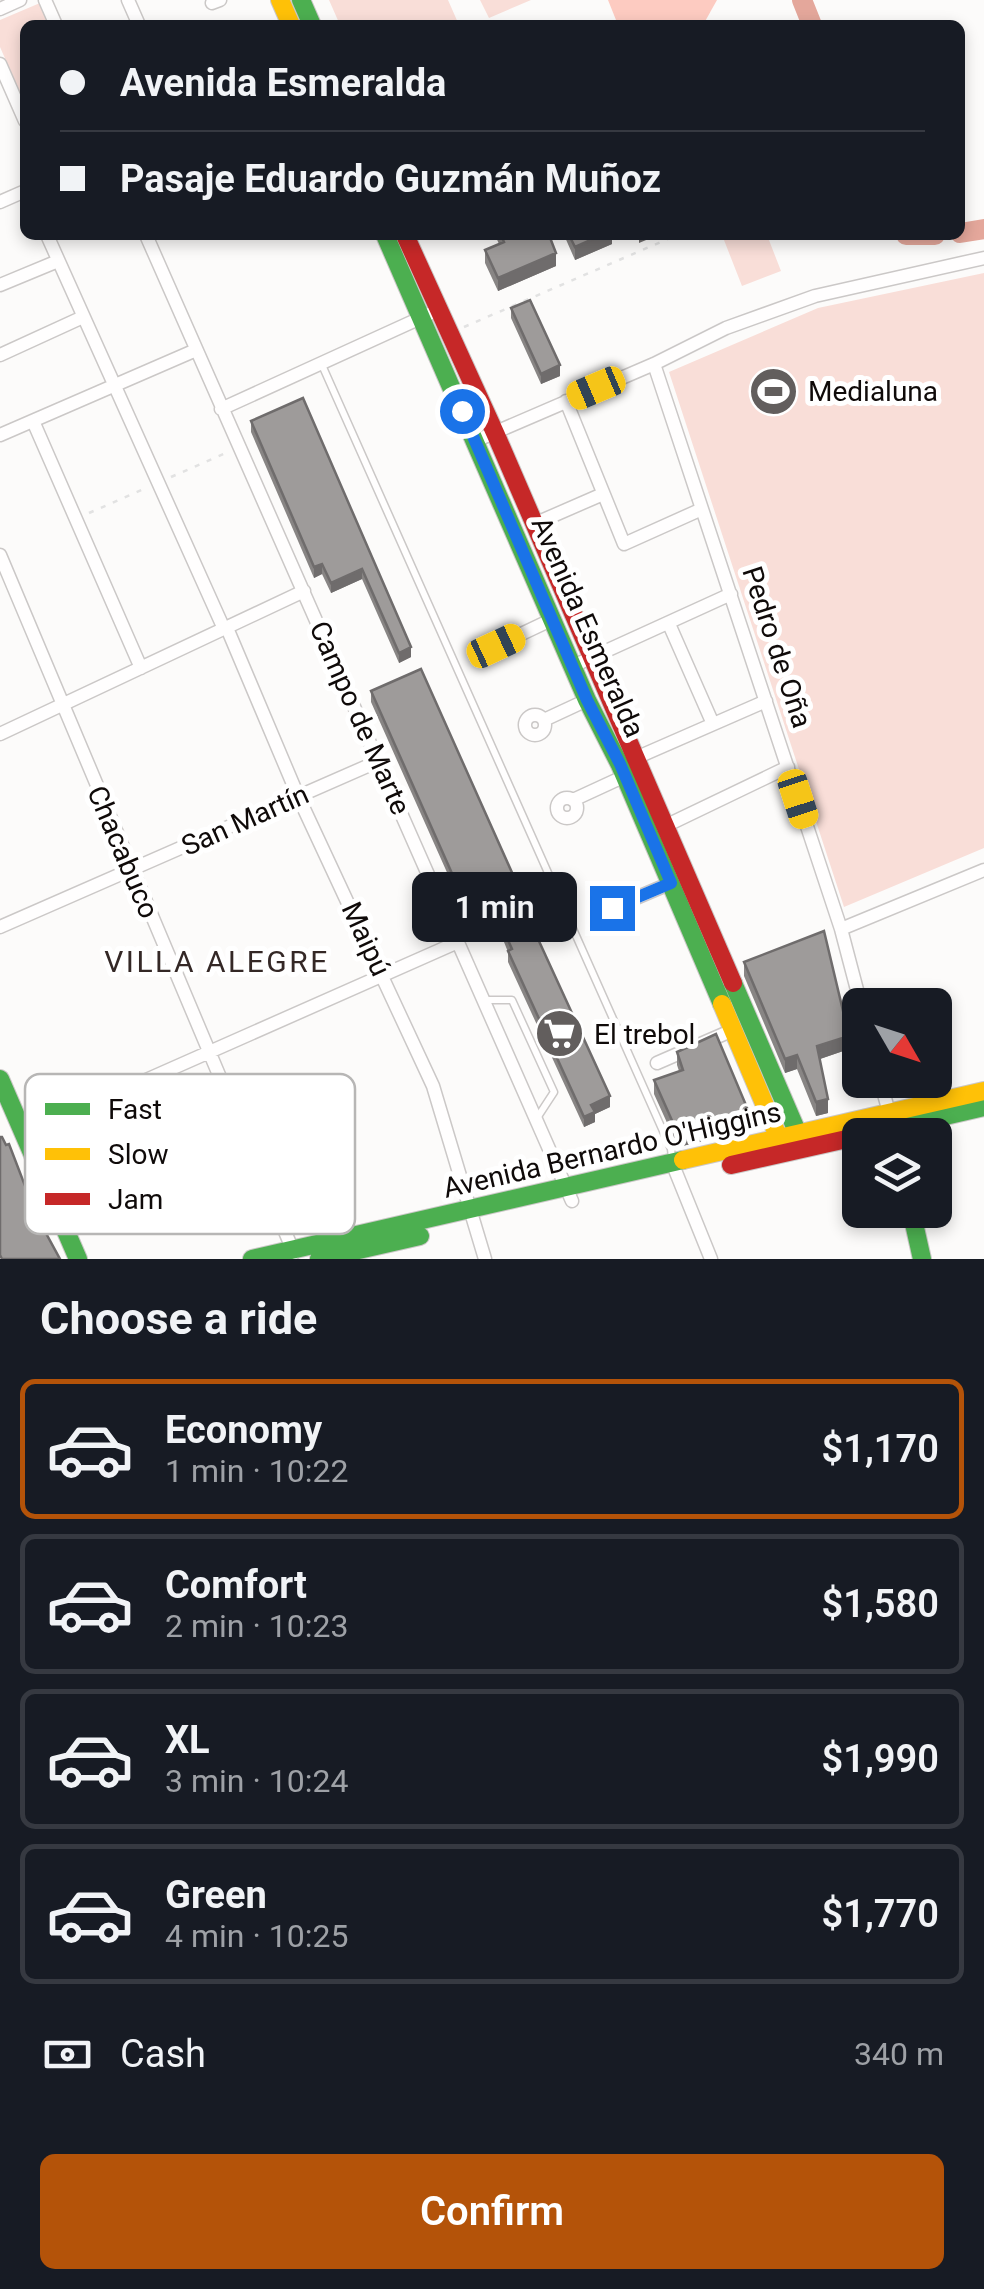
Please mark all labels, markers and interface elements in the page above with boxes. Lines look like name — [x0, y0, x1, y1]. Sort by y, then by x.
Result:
text: Avenida Esmeralda — [120, 61, 446, 105]
text: Pasaje Eduardo Guzmán Muñoz — [120, 157, 661, 201]
car — [563, 362, 629, 414]
sports icon: Medialuna — [747, 365, 799, 417]
place label: Medialuna — [808, 375, 938, 408]
route start — [440, 389, 485, 434]
street label: Avenida Esmeralda — [525, 512, 651, 742]
street label: Pedro de Oña — [735, 562, 819, 732]
street label: Campo de Marte — [303, 616, 417, 820]
car — [462, 620, 530, 672]
car — [774, 766, 822, 832]
street label: San Martín — [176, 777, 314, 863]
street label: Chacabuco — [80, 781, 166, 923]
callout: 1 min — [412, 873, 577, 943]
route end — [590, 886, 635, 931]
text: 1 min — [454, 888, 535, 926]
street label: Maipú — [335, 897, 397, 981]
district label: VILLA ALEGRE — [104, 944, 330, 979]
north arrow — [842, 988, 952, 1098]
map controls — [842, 988, 952, 1228]
supermarket icon: El trebol — [533, 1008, 585, 1060]
place label: El trebol — [594, 1018, 695, 1051]
legend — [25, 1074, 355, 1234]
text: Fast — [108, 1093, 162, 1126]
street label: Avenida Bernardo O'Higgins — [440, 1095, 784, 1205]
button: layers — [842, 1118, 952, 1228]
text: Slow — [108, 1138, 168, 1171]
text: Jam — [108, 1183, 163, 1216]
text: Choose a ride — [40, 1292, 317, 1345]
icon: car — [45, 1404, 135, 1494]
text: Economy — [165, 1408, 322, 1452]
text: $1,170 — [822, 1427, 939, 1471]
text: 1 min · 10:22 — [165, 1452, 348, 1490]
icon: car — [45, 1559, 135, 1649]
text: Comfort — [165, 1563, 307, 1607]
text: $1,580 — [822, 1582, 939, 1626]
text: 2 min · 10:23 — [165, 1607, 348, 1645]
icon: car — [45, 1714, 135, 1804]
text: XL — [165, 1718, 210, 1762]
text: $1,990 — [822, 1737, 939, 1781]
text: 3 min · 10:24 — [165, 1762, 348, 1800]
icon: car — [45, 1869, 135, 1959]
text: Green — [165, 1873, 267, 1917]
text: $1,770 — [822, 1892, 939, 1936]
text: 4 min · 10:25 — [165, 1917, 348, 1955]
icon: cash — [40, 2027, 95, 2082]
text: Cash — [120, 2032, 206, 2076]
text: 340 m — [854, 2035, 944, 2073]
button: Confirm — [40, 2154, 944, 2269]

